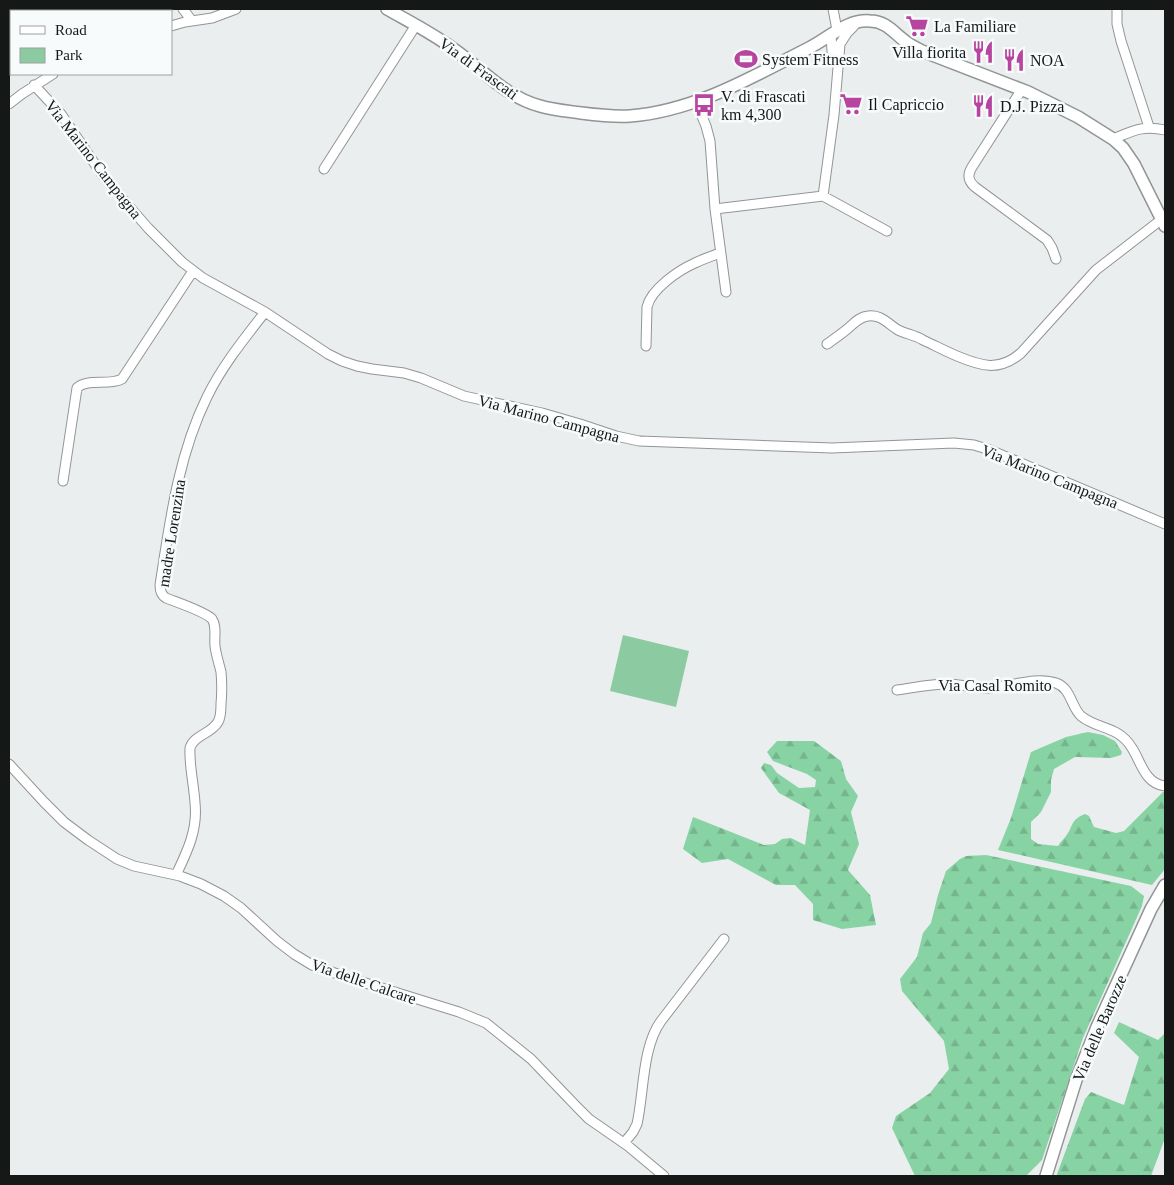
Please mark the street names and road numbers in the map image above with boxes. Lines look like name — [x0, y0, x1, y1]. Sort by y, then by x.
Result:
street label: Via di Frascati — [436, 34, 522, 103]
street label: Via Marino Campagna — [41, 97, 145, 223]
street label: Via Marino Campagna — [476, 391, 621, 447]
street label: Via Marino Campagna — [979, 441, 1121, 513]
street label: madre Lorenzina — [155, 478, 188, 588]
street label: Via Casal Romito — [938, 677, 1052, 694]
street label: Via delle Calcare — [309, 956, 419, 1007]
street label: Via delle Barozze — [1069, 973, 1129, 1084]

